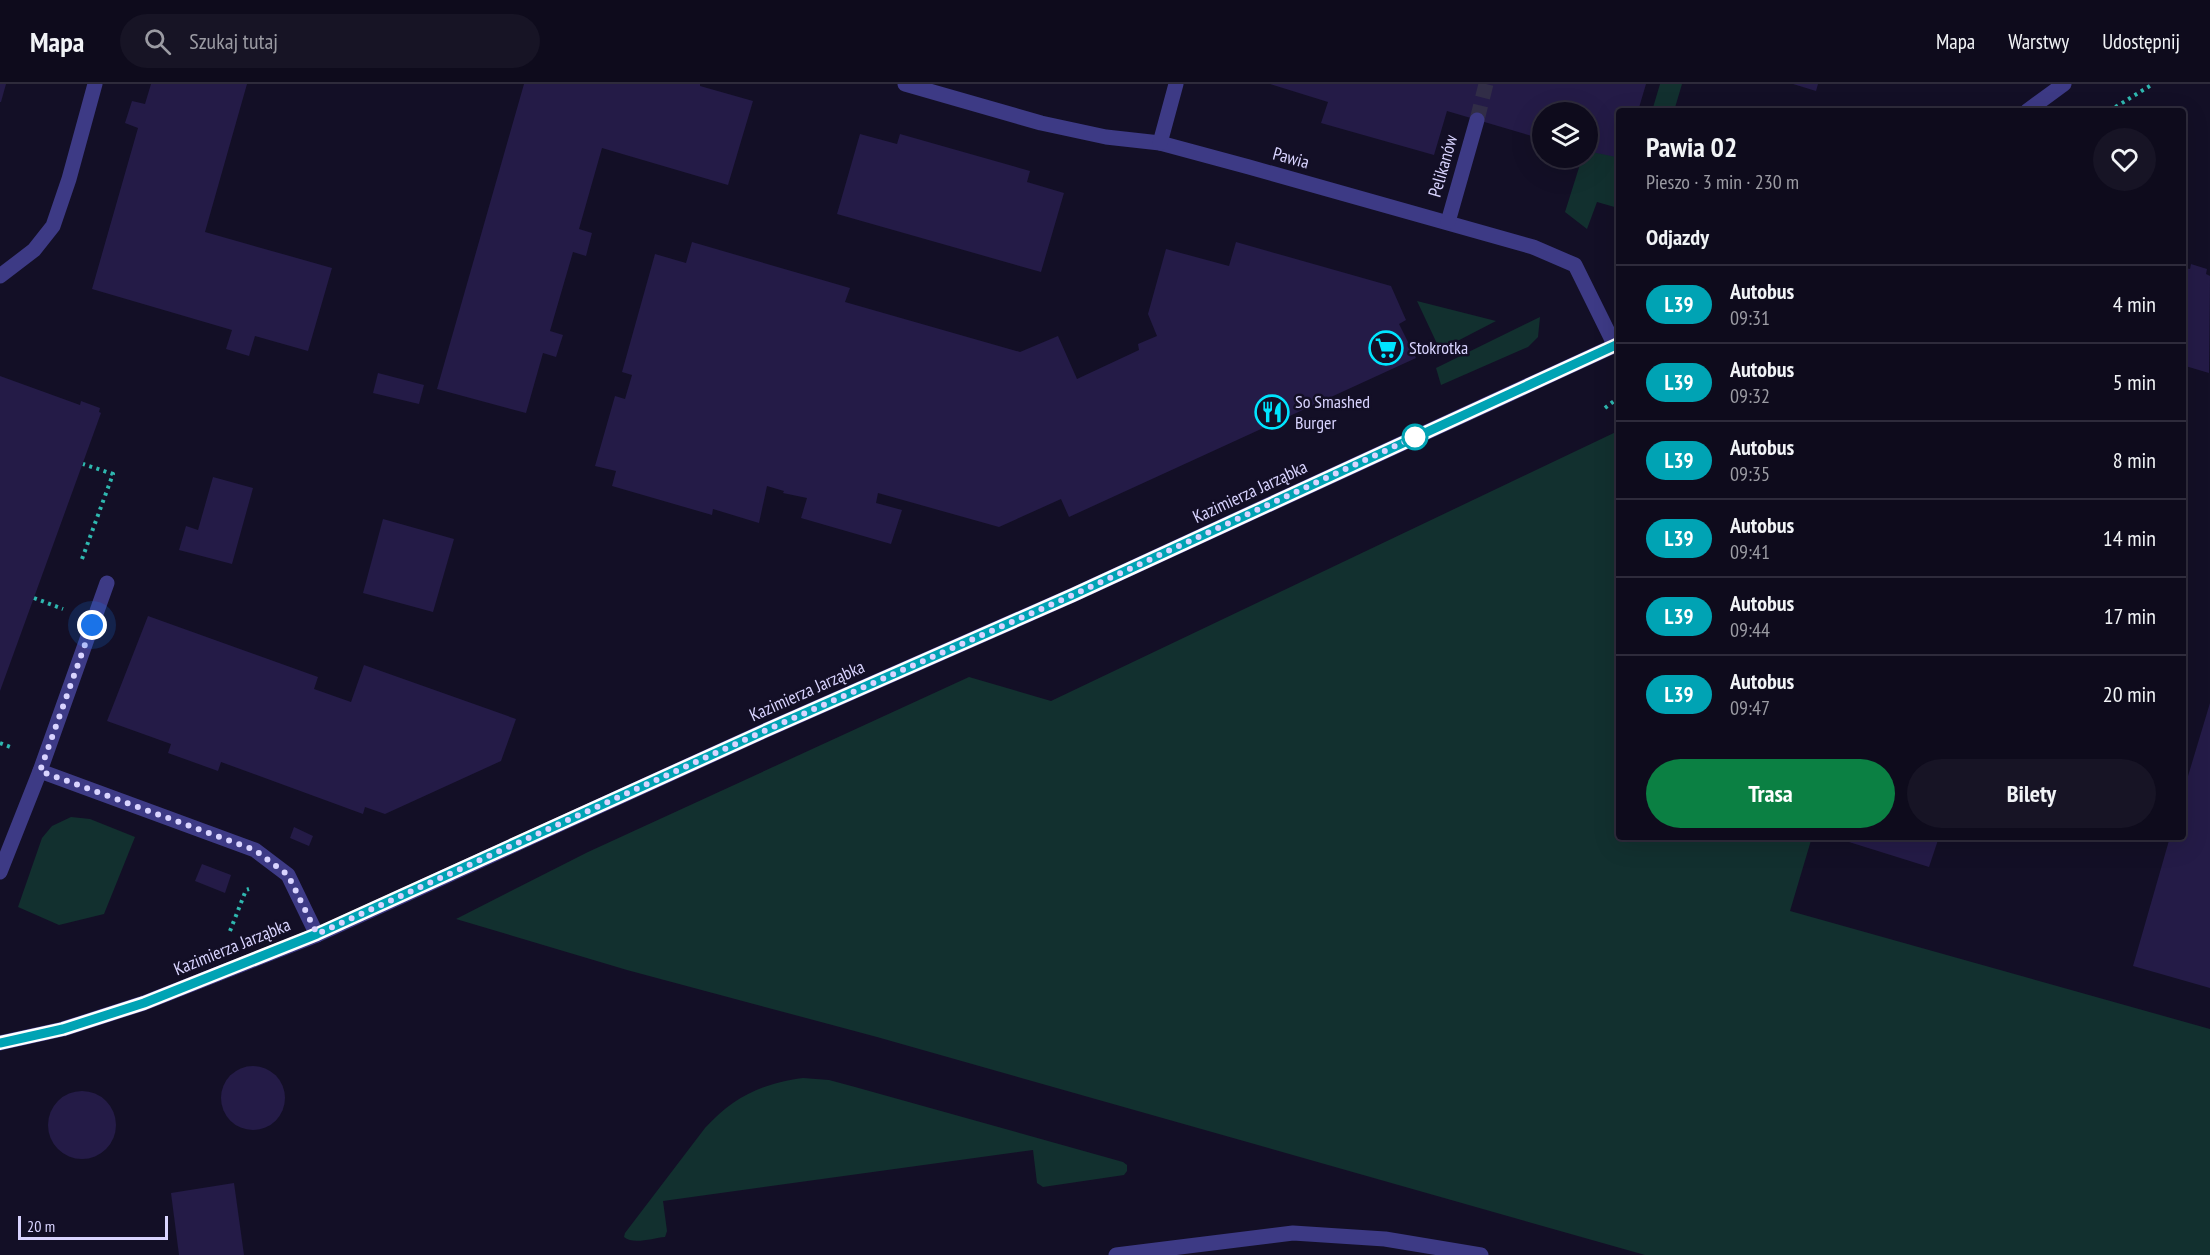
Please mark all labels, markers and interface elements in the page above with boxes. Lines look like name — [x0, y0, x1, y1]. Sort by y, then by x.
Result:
search box — [120, 14, 540, 68]
text: Mapa — [30, 23, 84, 60]
icon: search — [141, 25, 174, 58]
text: Szukaj tutaj — [189, 27, 278, 55]
text: Mapa — [1936, 28, 1975, 55]
text: Warstwy — [2008, 28, 2069, 55]
text: Udostępnij — [2102, 28, 2180, 55]
map controls — [1532, 102, 1598, 168]
button: layers — [1532, 102, 1598, 168]
text: Pawia 02 — [1646, 128, 1737, 165]
button: heart — [2093, 128, 2156, 191]
street label: Pelikanów — [1423, 132, 1462, 200]
street label: Pawia — [1270, 142, 1312, 173]
text: Pieszo · 3 min · 230 m — [1646, 169, 1799, 195]
text: Odjazdy — [1646, 223, 1709, 251]
text: Autobus — [1730, 277, 1794, 305]
text: 4 min — [2113, 290, 2156, 318]
text: L39 — [1665, 291, 1693, 318]
text: 09:31 — [1730, 305, 1770, 331]
supermarket icon: Stokrotka — [1368, 330, 1404, 366]
place label: Stokrotka — [1409, 336, 1468, 359]
text: Autobus — [1730, 355, 1794, 383]
text: 5 min — [2113, 368, 2156, 396]
text: L39 — [1665, 369, 1693, 396]
text: 09:32 — [1730, 383, 1770, 409]
place label: So Smashed Burger — [1295, 390, 1370, 434]
restaurant icon: So Smashed Burger — [1254, 394, 1290, 430]
unlabelled marker — [1402, 424, 1428, 450]
text: Autobus — [1730, 433, 1794, 461]
text: 8 min — [2113, 446, 2156, 474]
text: L39 — [1665, 447, 1693, 474]
street label: Kazimierza Jarząbka — [1189, 455, 1311, 528]
text: 09:35 — [1730, 461, 1770, 487]
text: Autobus — [1730, 511, 1794, 539]
text: 14 min — [2103, 524, 2156, 552]
text: L39 — [1665, 525, 1693, 552]
text: 09:41 — [1730, 539, 1770, 565]
text: Autobus — [1730, 589, 1794, 617]
text: 17 min — [2104, 602, 2156, 630]
text: L39 — [1665, 603, 1693, 630]
your location — [77, 610, 107, 640]
text: 09:44 — [1730, 617, 1770, 643]
street label: Kazimierza Jarząbka — [746, 655, 868, 726]
text: Autobus — [1730, 667, 1794, 695]
text: 20 min — [2103, 680, 2156, 708]
text: L39 — [1665, 681, 1693, 708]
text: 09:47 — [1730, 695, 1770, 721]
button: Trasa — [1646, 759, 1895, 828]
button: Bilety — [1907, 759, 2156, 828]
street label: Kazimierza Jarząbka — [170, 913, 293, 980]
scale bar — [18, 1213, 168, 1240]
text: 20 m — [27, 1216, 55, 1236]

